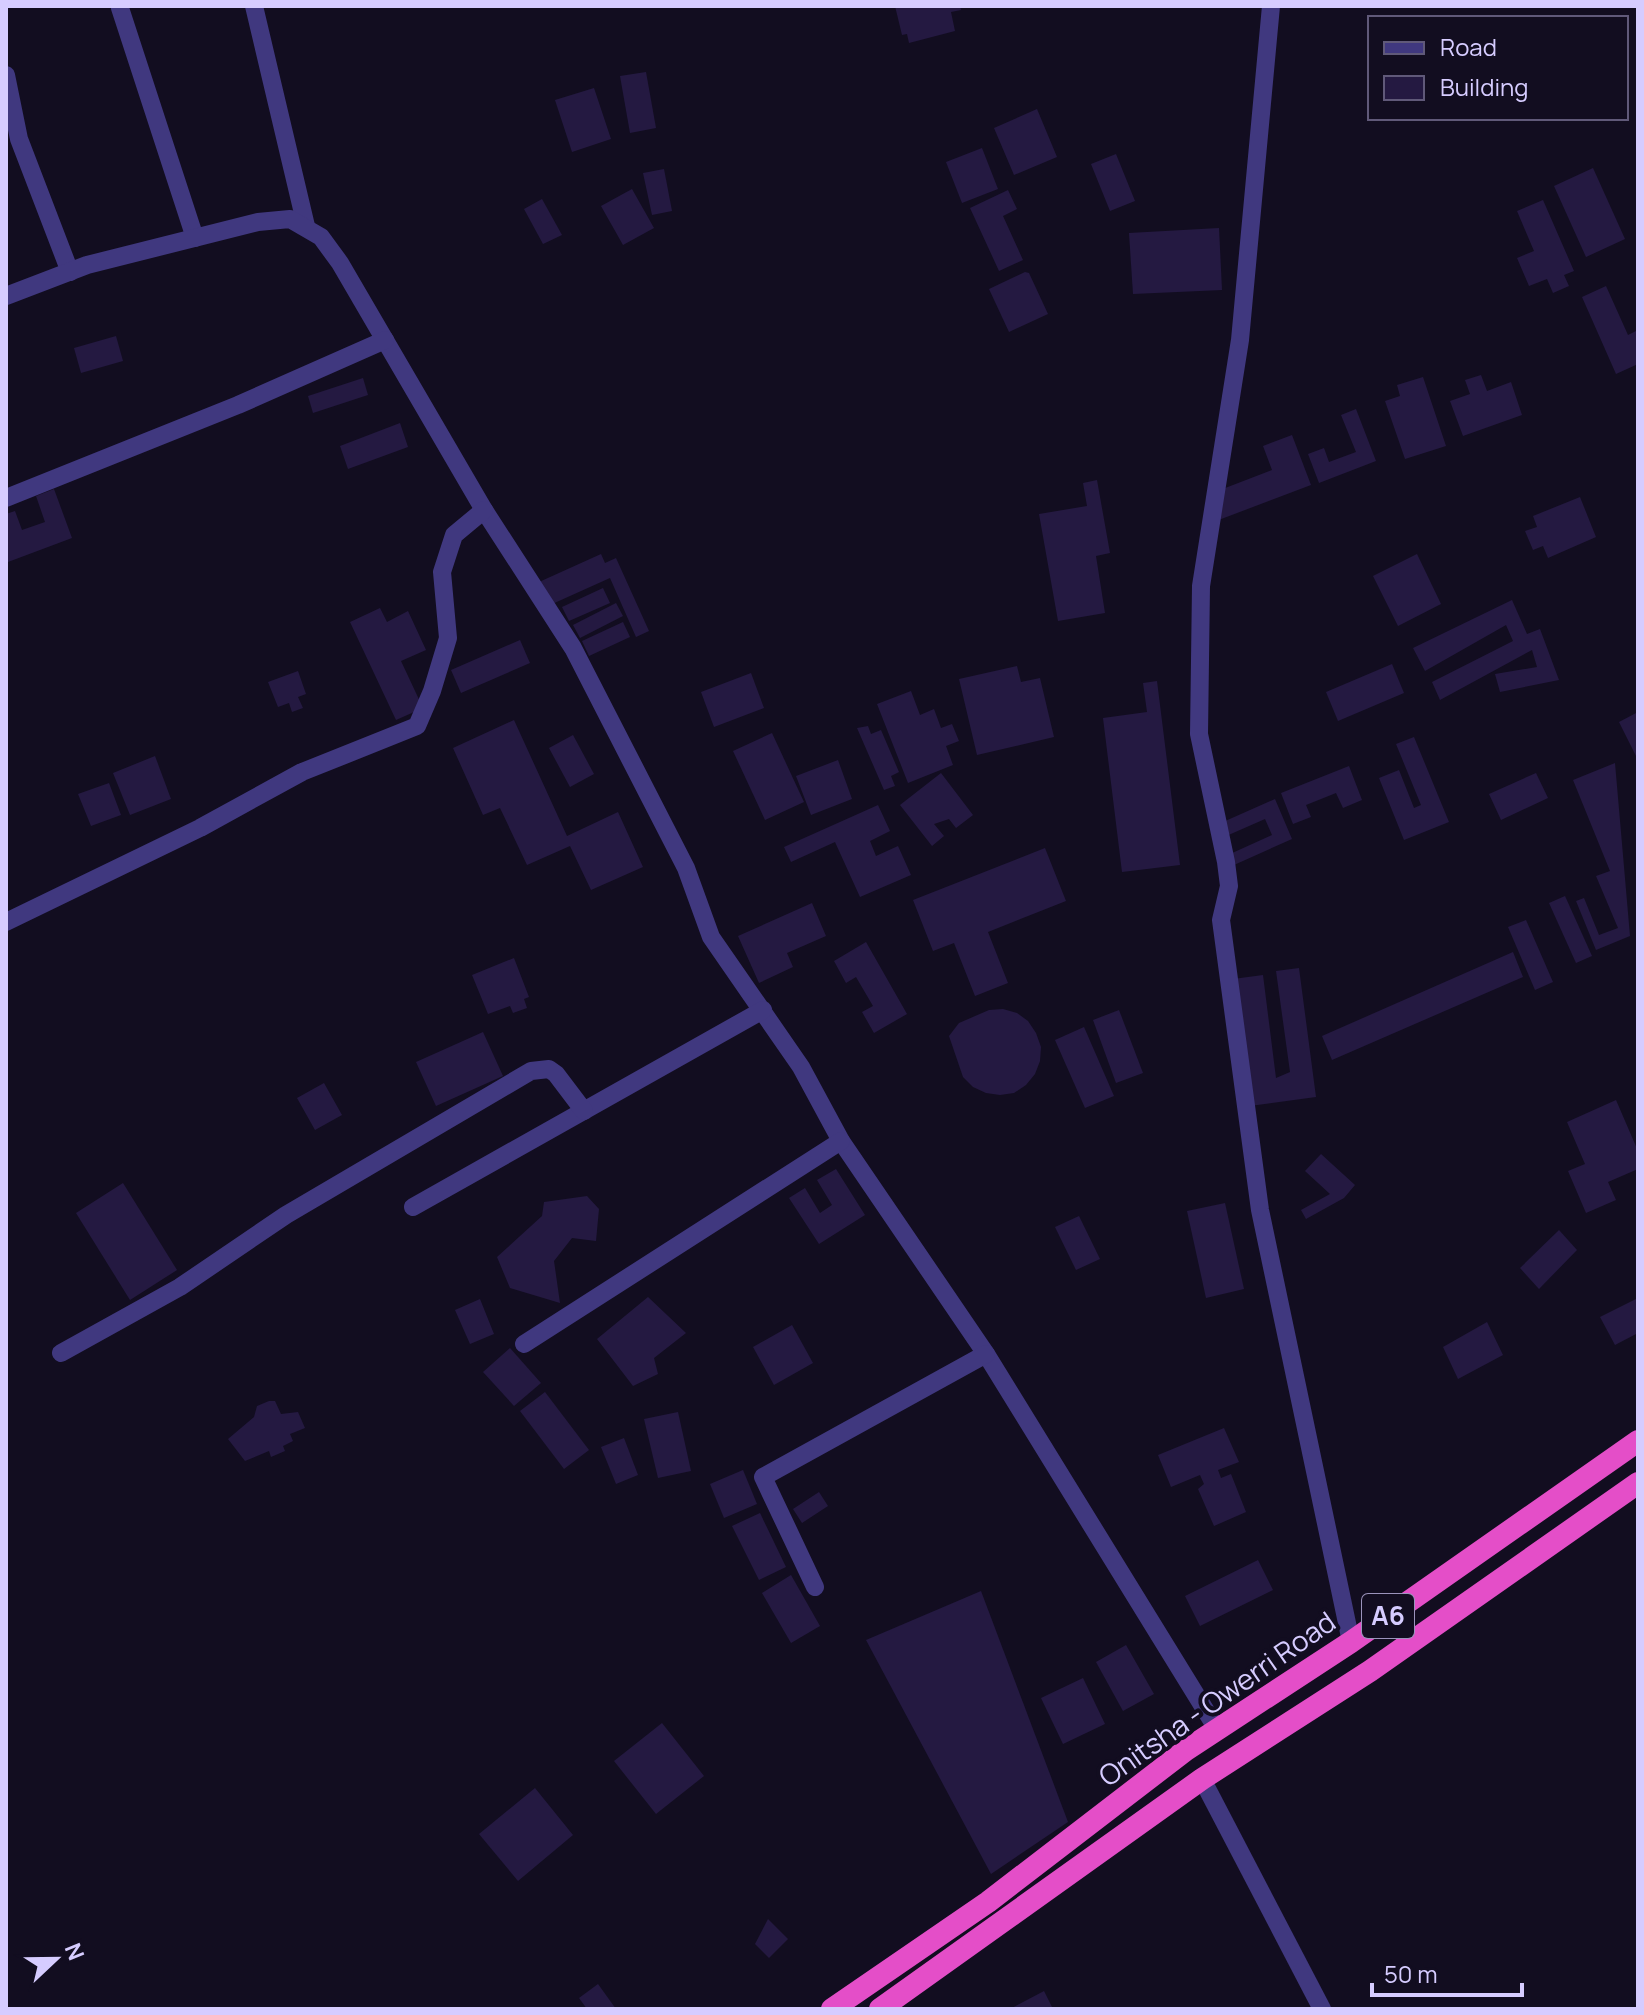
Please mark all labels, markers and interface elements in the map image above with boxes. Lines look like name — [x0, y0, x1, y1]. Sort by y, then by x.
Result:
legend — [1368, 16, 1628, 120]
text: Road — [1440, 30, 1497, 63]
text: Building — [1440, 70, 1528, 103]
road number: A6 — [1362, 1594, 1414, 1638]
street label: Onitsha - Owerri Road — [1091, 1602, 1342, 1794]
north arrow — [16, 1919, 96, 1999]
text: N — [58, 1939, 91, 1964]
scale bar — [1372, 1947, 1522, 1997]
text: 50 m — [1384, 1957, 1438, 1990]

